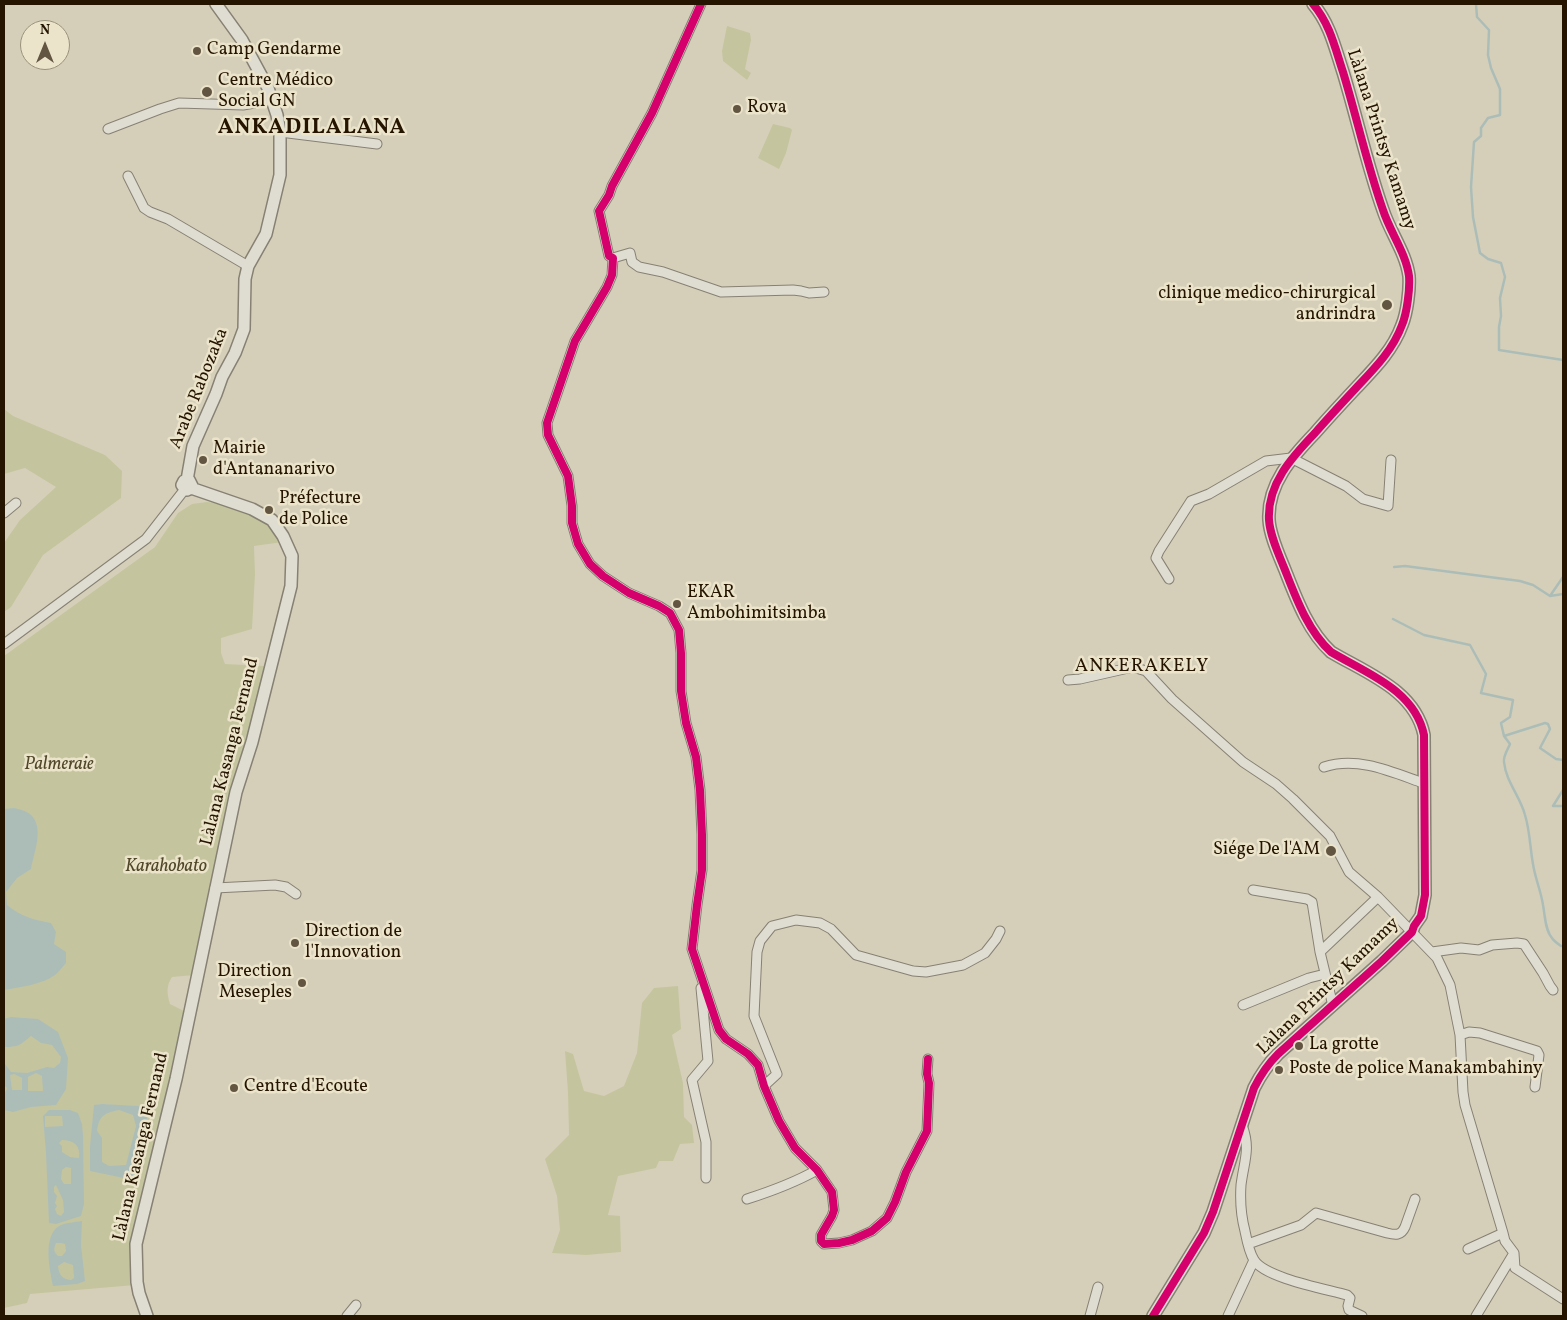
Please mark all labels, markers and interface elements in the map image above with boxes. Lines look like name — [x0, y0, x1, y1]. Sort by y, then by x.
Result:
north arrow — [20, 20, 70, 70]
text: N — [40, 21, 50, 40]
place label: Camp Gendarme — [207, 40, 341, 62]
marker: Camp Gendarme — [191, 45, 203, 57]
street label: Làlana Printsy Kamamy — [1341, 47, 1419, 233]
place label: Centre Médico Social GN — [218, 71, 333, 114]
marker: Centre Médico Social GN — [200, 85, 214, 99]
place label: Rova — [747, 98, 787, 120]
marker: Rova — [731, 103, 743, 115]
district label: ANKADILALANA — [216, 116, 408, 142]
place label: clinique medico-chirurgical andrindra — [1158, 284, 1376, 326]
marker: clinique medico-chirurgical andrindra — [1380, 298, 1394, 312]
street label: Arabe Rabozaka — [166, 325, 234, 453]
place label: Mairie d'Antananarivo — [213, 439, 335, 482]
marker: Mairie d'Antananarivo — [197, 454, 209, 466]
place label: Préfecture de Police — [279, 489, 361, 532]
marker: Préfecture de Police — [263, 504, 275, 516]
place label: EKAR Ambohimitsimba — [687, 583, 827, 626]
marker: EKAR Ambohimitsimba — [671, 598, 683, 610]
street label: Làlana Kasanga Fernand — [197, 656, 265, 848]
district label: ANKERAKELY — [1074, 657, 1210, 679]
park label: Palmeraie — [24, 755, 94, 777]
place label: Siége De l'AM — [1213, 840, 1320, 862]
marker: Siége De l'AM — [1324, 844, 1338, 858]
park label: Karahobato — [125, 857, 207, 879]
street label: Làlana Printsy Kamamy — [1254, 914, 1404, 1060]
place label: Direction de l'Innovation — [305, 922, 402, 964]
marker: Direction de l'Innovation — [289, 937, 301, 949]
place label: Direction Meseples — [217, 962, 292, 1004]
marker: Direction Meseples — [296, 977, 308, 989]
place label: La grotte — [1309, 1035, 1379, 1057]
marker: La grotte — [1293, 1040, 1305, 1052]
street label: Làlana Kasanga Fernand — [110, 1051, 174, 1243]
place label: Poste de police Manakambahiny — [1289, 1059, 1542, 1081]
marker: Poste de police Manakambahiny — [1273, 1064, 1285, 1076]
place label: Centre d'Ecoute — [244, 1077, 368, 1099]
marker: Centre d'Ecoute — [228, 1082, 240, 1094]

